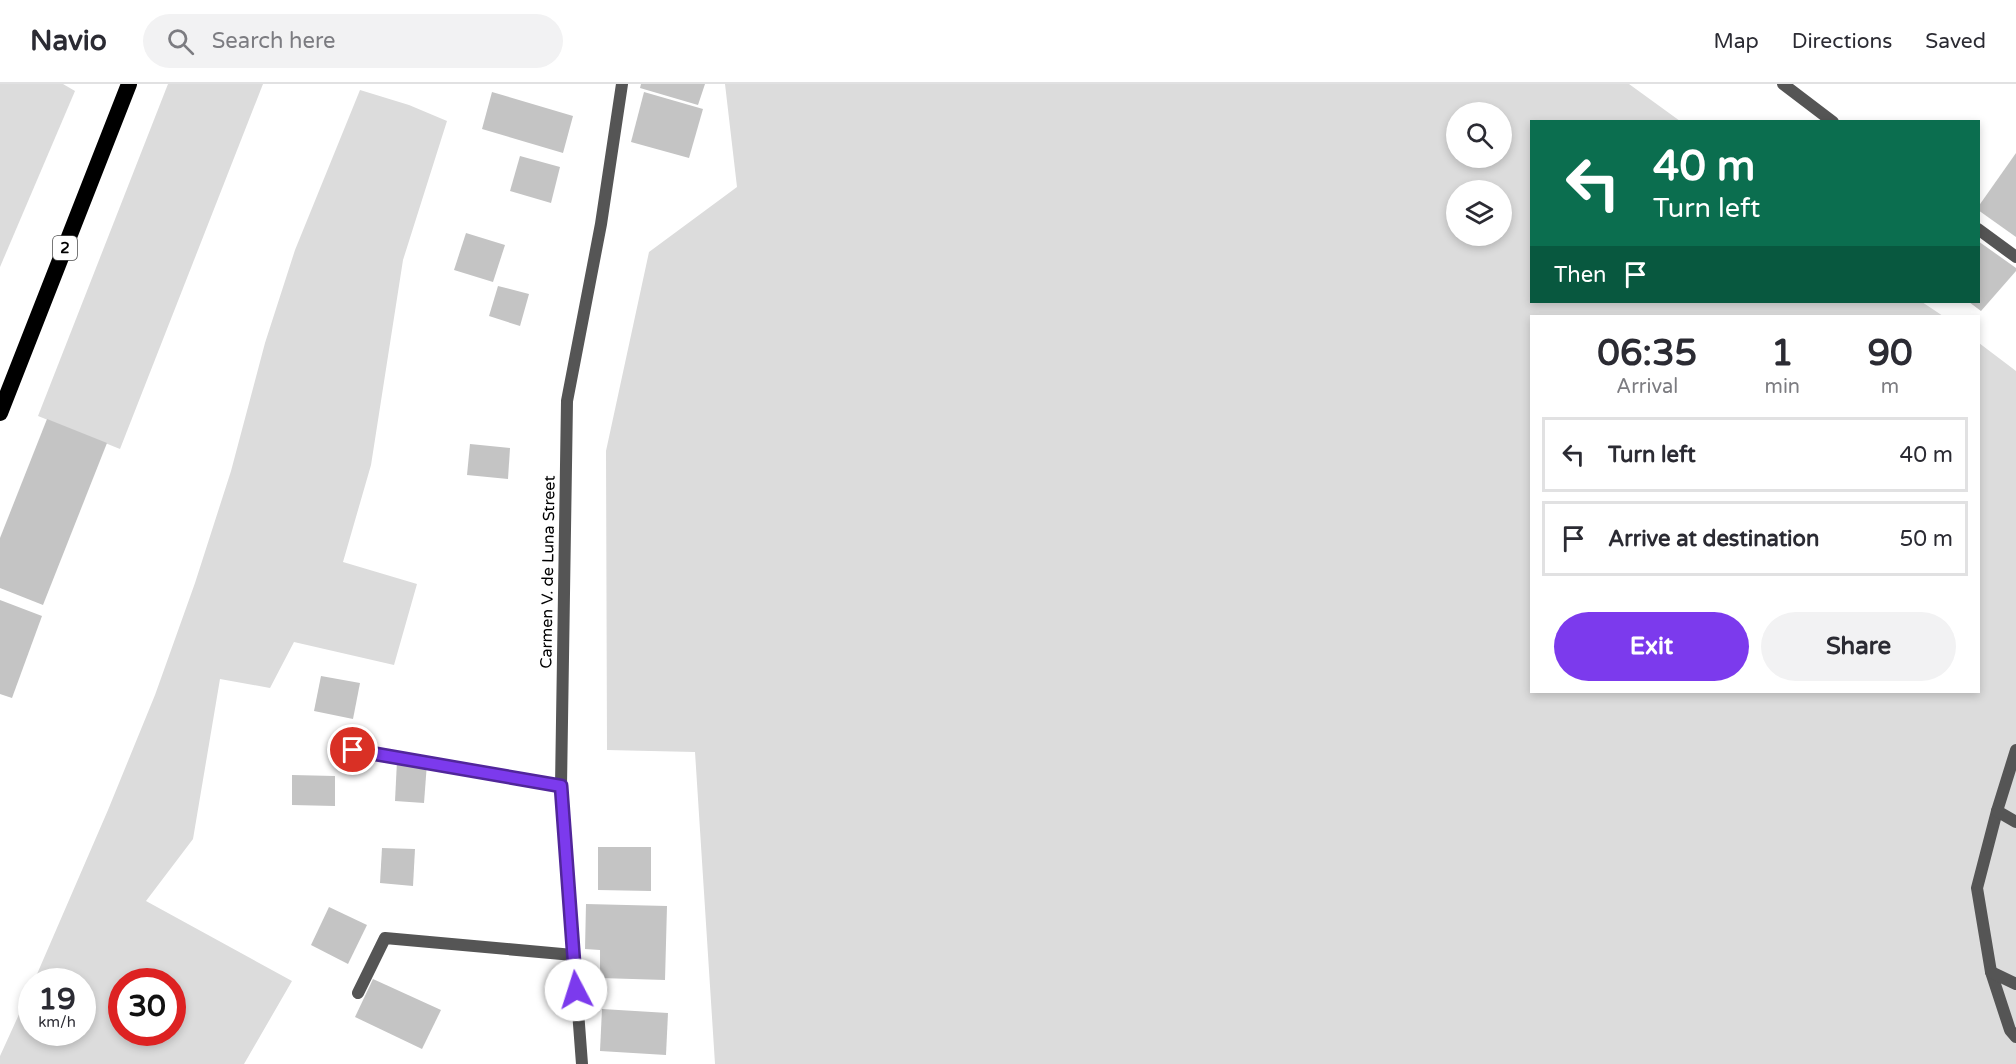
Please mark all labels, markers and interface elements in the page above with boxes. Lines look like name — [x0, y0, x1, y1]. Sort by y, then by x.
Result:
search box — [143, 14, 563, 68]
text: Navio — [30, 24, 107, 58]
icon: search — [164, 25, 197, 58]
text: Search here — [212, 28, 336, 54]
text: Map — [1713, 29, 1759, 54]
text: Directions — [1792, 29, 1892, 54]
text: Saved — [1925, 29, 1986, 54]
map controls — [1446, 102, 1512, 246]
button: search — [1446, 102, 1512, 168]
text: 40 m — [1653, 141, 1755, 192]
icon: left — [1554, 144, 1632, 222]
button: layers — [1446, 180, 1512, 246]
text: Turn left — [1653, 192, 1760, 225]
road number: 2 — [53, 236, 77, 260]
icon: arrive — [1619, 258, 1652, 291]
text: Then — [1554, 262, 1607, 288]
text: 06:35 — [1597, 332, 1697, 375]
text: 1 — [1771, 332, 1794, 375]
text: 90 — [1867, 332, 1913, 375]
text: Arrival — [1616, 375, 1678, 399]
text: min — [1765, 375, 1800, 399]
text: m — [1881, 375, 1899, 399]
icon: left — [1557, 438, 1590, 471]
text: Turn left — [1608, 442, 1696, 468]
text: 40 m — [1899, 442, 1953, 468]
street label: Carmen V. de Luna Street — [536, 475, 560, 669]
icon: arrive — [1557, 522, 1590, 555]
text: Arrive at destination — [1608, 526, 1819, 552]
text: 50 m — [1899, 526, 1953, 552]
button: Exit — [1554, 612, 1749, 681]
button: Share — [1761, 612, 1956, 681]
pin — [327, 724, 378, 775]
icon: arrive — [336, 733, 369, 766]
position arrow — [544, 958, 608, 1022]
speed limit sign: 30 — [108, 968, 186, 1046]
text: 19 — [38, 981, 76, 1018]
text: km/h — [38, 1013, 76, 1031]

